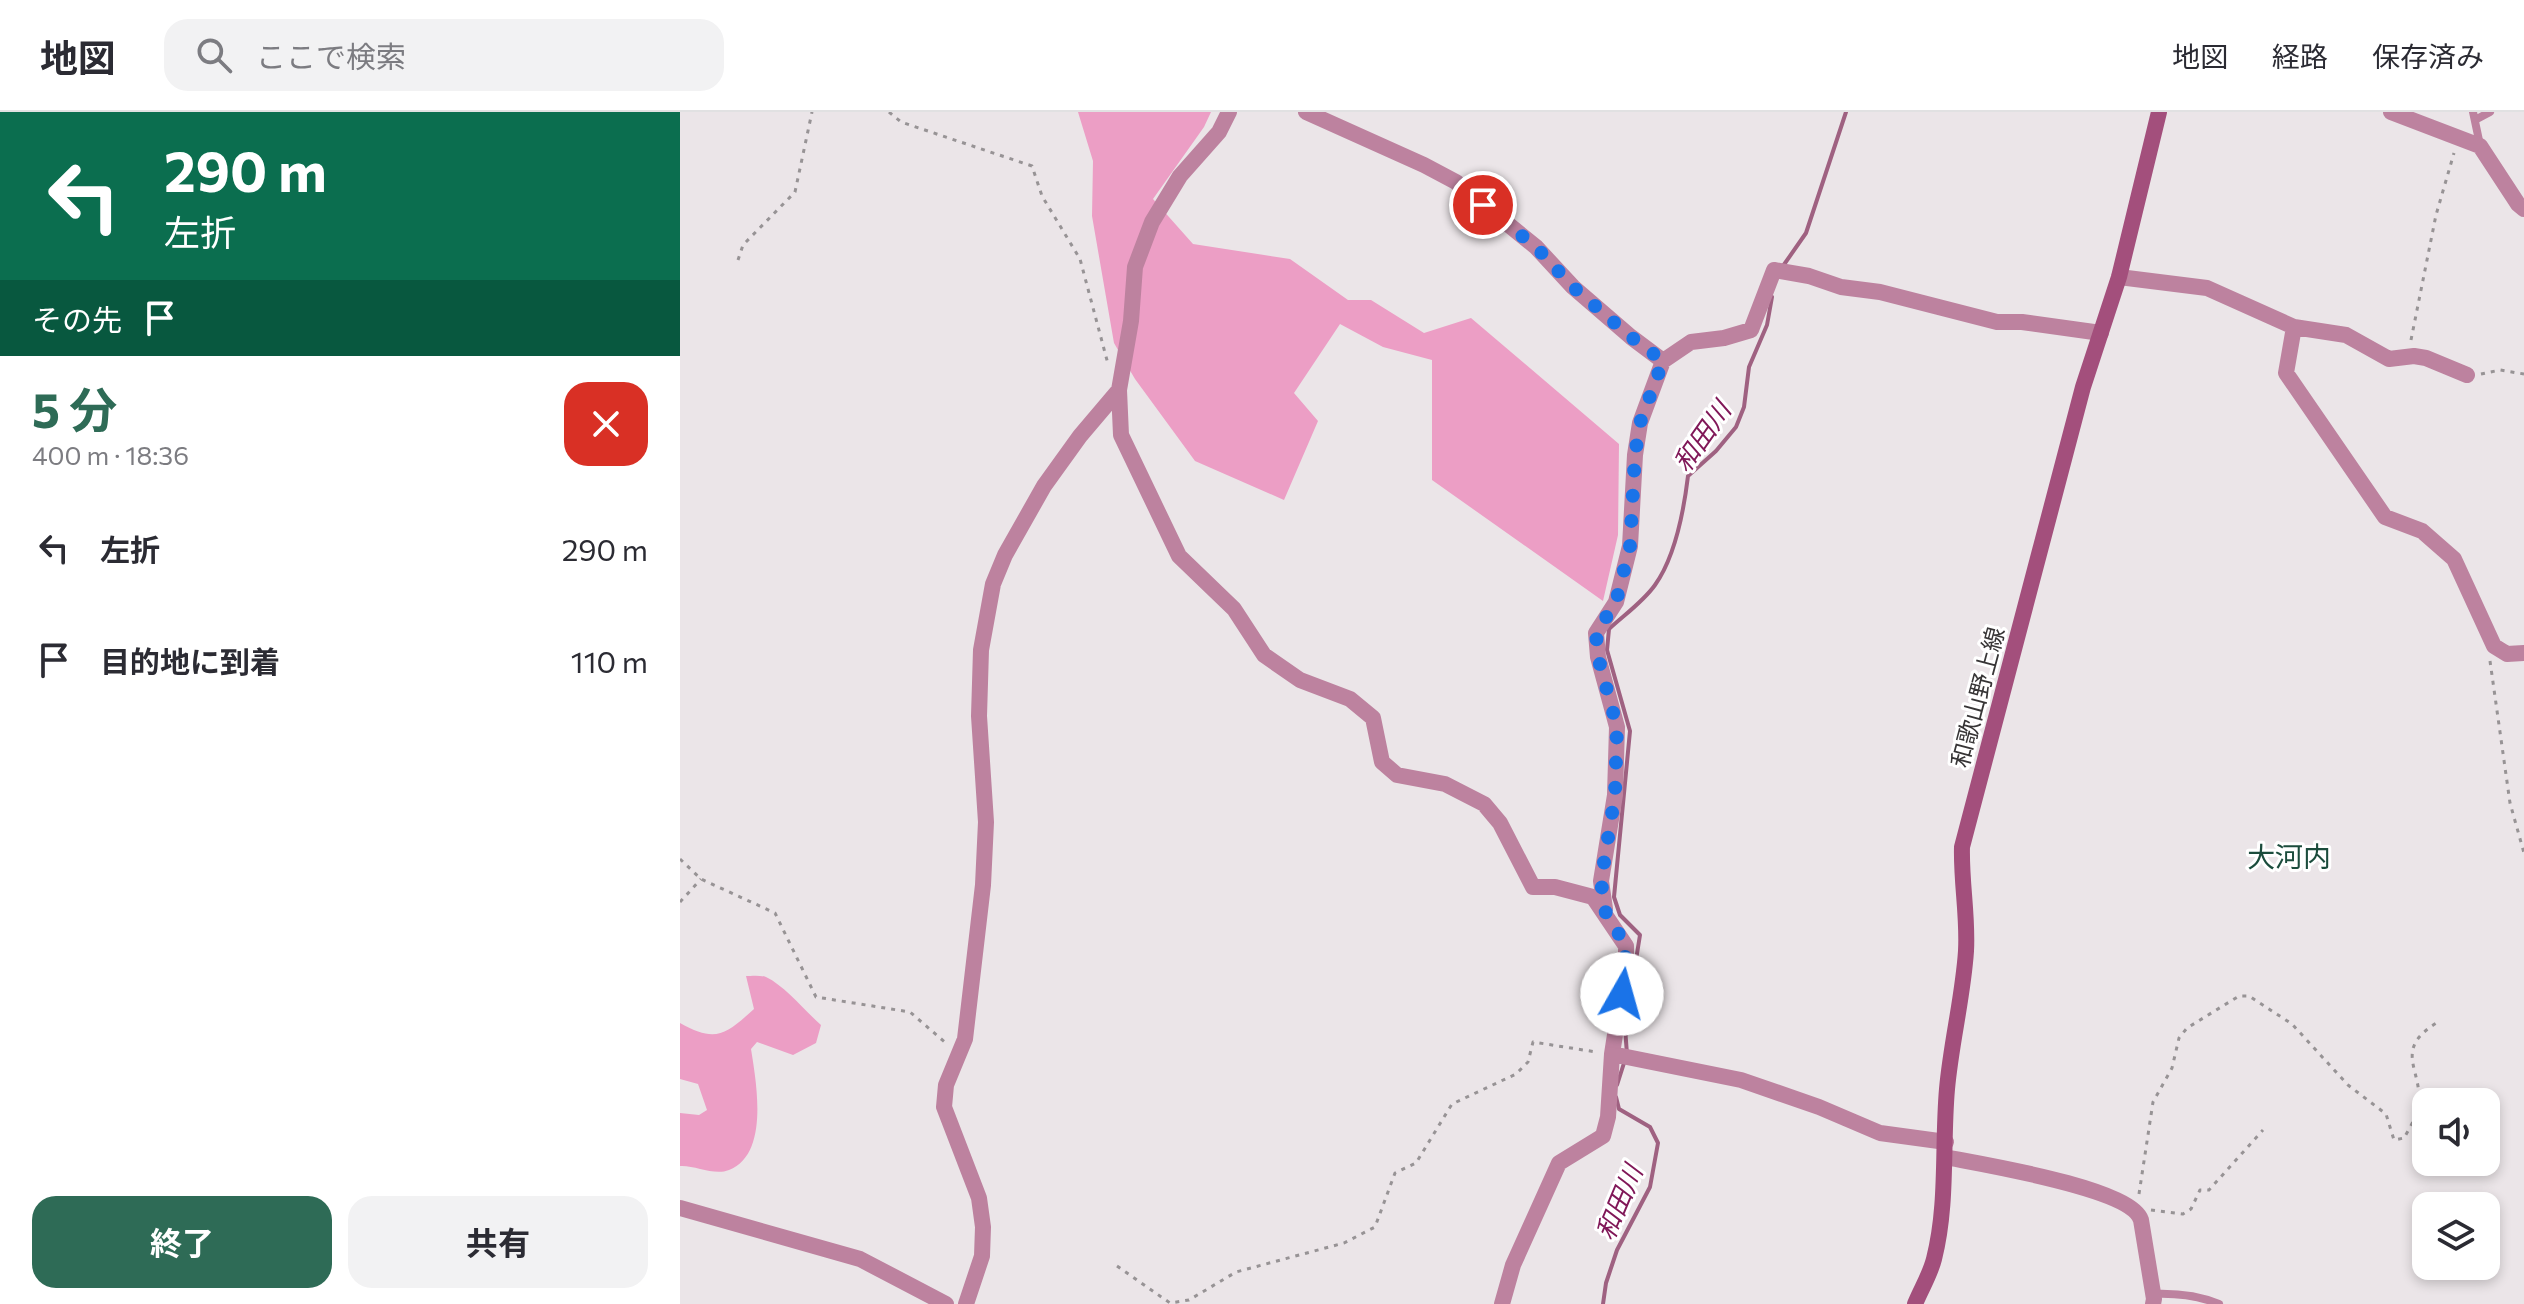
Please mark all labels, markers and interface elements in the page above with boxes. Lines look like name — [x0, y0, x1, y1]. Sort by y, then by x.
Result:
search box — [164, 19, 724, 91]
text: 地図 — [40, 33, 116, 80]
icon: search — [192, 33, 236, 77]
text: ここで検索 — [256, 37, 406, 74]
text: 地図 — [2172, 39, 2228, 73]
text: 経路 — [2272, 39, 2328, 73]
text: 保存済み — [2372, 39, 2484, 73]
text: 290 m — [164, 135, 327, 204]
icon: left — [32, 144, 136, 248]
pin — [1449, 171, 1517, 239]
icon: arrive — [1461, 183, 1505, 227]
text: 左折 — [164, 209, 236, 253]
icon: arrive — [138, 296, 182, 340]
text: その先 — [32, 300, 122, 337]
text: 5 分 — [32, 379, 117, 438]
button: close — [564, 382, 648, 466]
water label: 和田川 — [1666, 393, 1738, 477]
text: 400 m · 18:36 — [32, 439, 189, 470]
icon: left — [32, 526, 76, 570]
text: 左折 — [100, 530, 160, 567]
text: 290 m — [562, 530, 648, 567]
street label: 和歌山野上線 — [1944, 624, 2010, 770]
icon: arrive — [32, 638, 76, 682]
text: 目的地に到着 — [100, 642, 280, 679]
text: 110 m — [571, 642, 648, 679]
district label: 大河内 — [2247, 839, 2331, 873]
position arrow — [1580, 952, 1664, 1036]
map controls — [2412, 1088, 2500, 1280]
button: sound — [2412, 1088, 2500, 1176]
water label: 和田川 — [1588, 1157, 1649, 1244]
button: layers — [2412, 1192, 2500, 1280]
button: 終了 — [32, 1196, 332, 1288]
button: 共有 — [348, 1196, 648, 1288]

